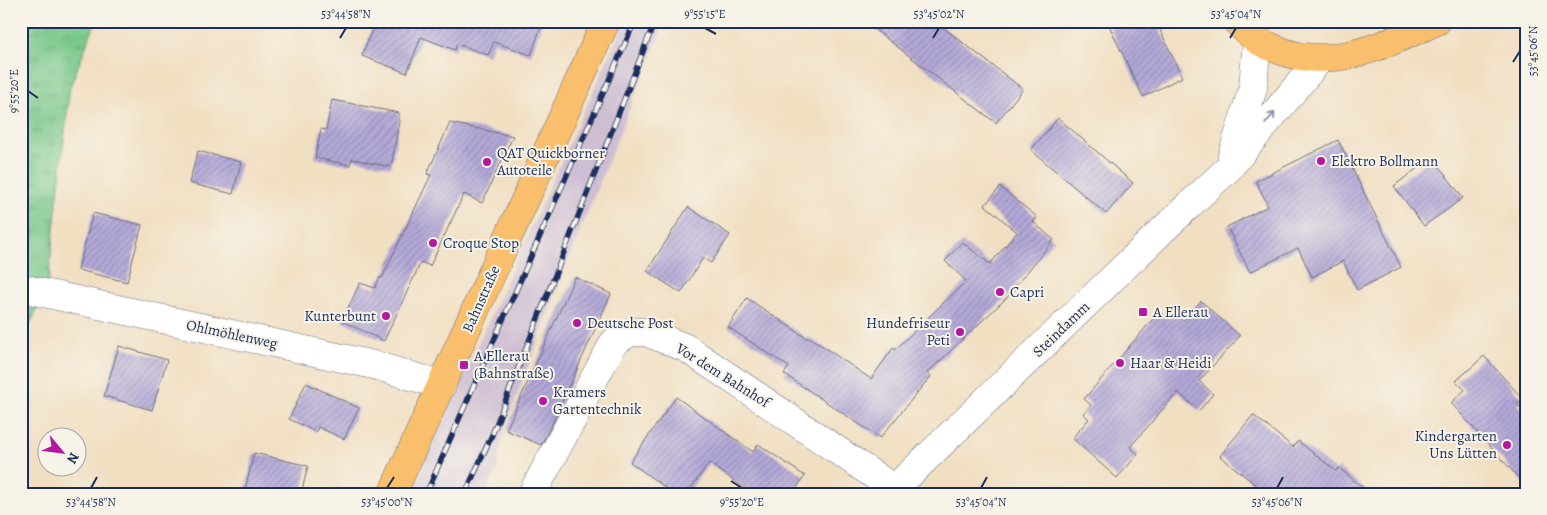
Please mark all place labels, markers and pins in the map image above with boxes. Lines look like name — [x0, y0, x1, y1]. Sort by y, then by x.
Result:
place label: QAT Quickborner Autoteile — [496, 143, 605, 180]
place label: Elektro Bollmann — [1331, 151, 1438, 171]
marker: Elektro Bollmann — [1315, 155, 1327, 167]
marker: QAT Quickborner Autoteile — [481, 156, 493, 168]
place label: Croque Stop — [443, 233, 519, 253]
marker: Croque Stop — [427, 237, 439, 249]
place label: Capri — [1010, 282, 1044, 302]
marker: Capri — [994, 286, 1006, 298]
place label: A Ellerau — [1152, 302, 1209, 322]
place label: Kunterbunt — [304, 306, 376, 326]
marker: A Ellerau — [1137, 306, 1149, 318]
marker: Kunterbunt — [380, 310, 392, 322]
place label: Deutsche Post — [587, 313, 674, 333]
place label: Hundefriseur Peti — [866, 313, 950, 350]
marker: Deutsche Post — [571, 317, 583, 329]
marker: Hundefriseur Peti — [954, 326, 966, 338]
place label: A Ellerau (Bahnstraße) — [473, 346, 554, 383]
place label: Haar & Heidi — [1130, 353, 1211, 373]
marker: Haar & Heidi — [1114, 357, 1126, 369]
marker: A Ellerau (Bahnstraße) — [458, 359, 470, 371]
place label: Kramers Gartentechnik — [553, 382, 642, 419]
marker: Kramers Gartentechnik — [537, 395, 549, 407]
place label: Kindergarten Uns Lütten — [1415, 426, 1497, 463]
marker: Kindergarten Uns Lütten — [1501, 439, 1513, 451]

